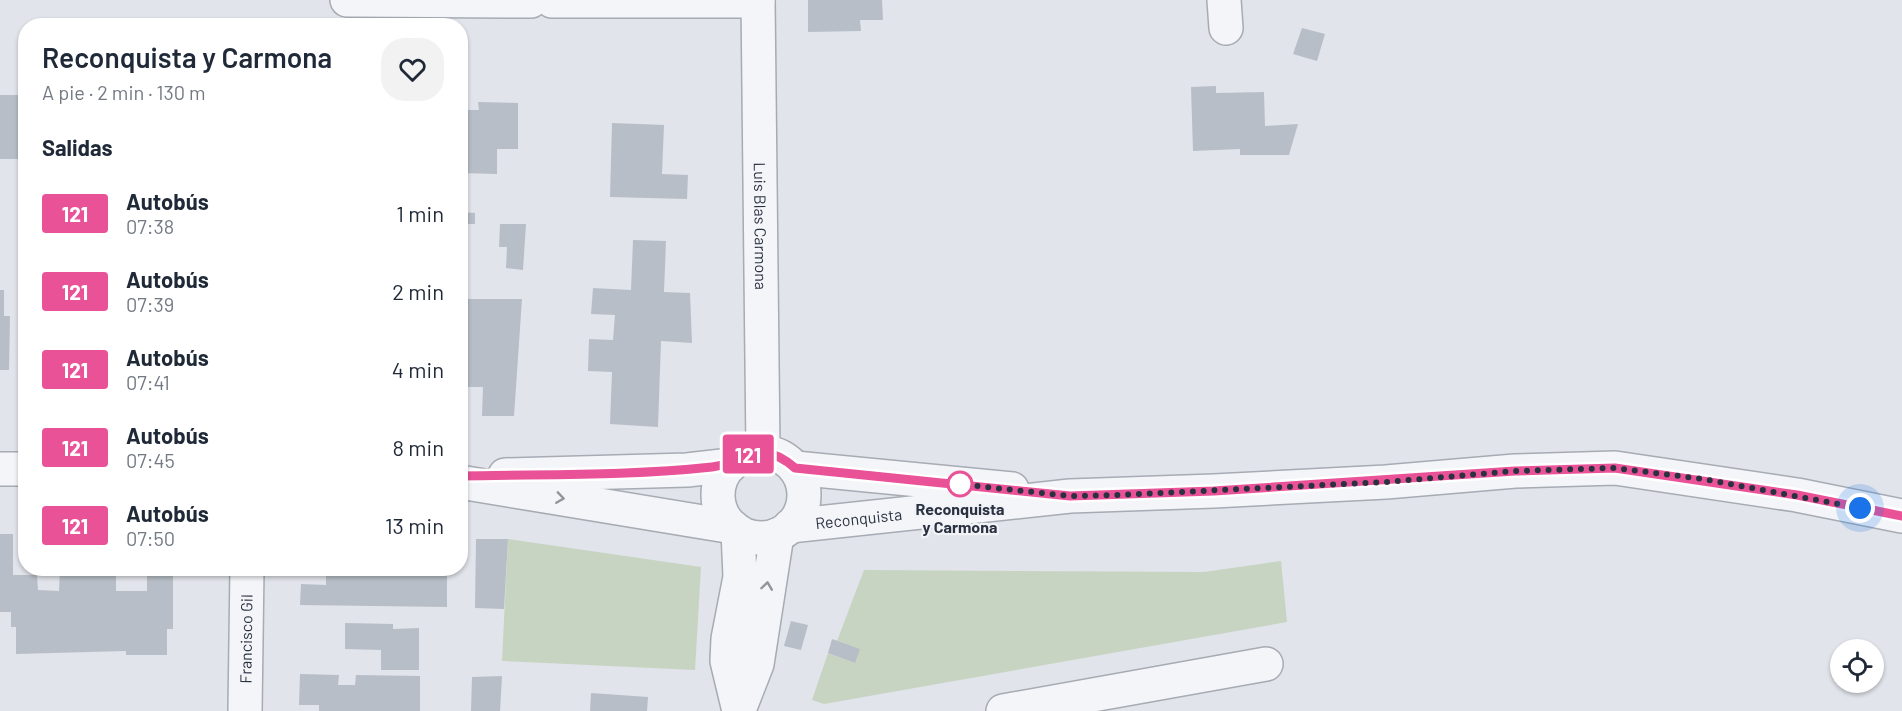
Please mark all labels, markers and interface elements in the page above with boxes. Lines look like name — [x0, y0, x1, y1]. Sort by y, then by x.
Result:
button: heart — [381, 38, 444, 101]
text: Reconquista y Carmona — [42, 40, 332, 74]
text: A pie · 2 min · 130 m — [42, 80, 206, 104]
text: Salidas — [42, 134, 113, 160]
street label: Luis Blas Carmona — [751, 162, 771, 290]
text: Autobús — [126, 188, 209, 214]
text: 1 min — [396, 200, 444, 226]
text: 121 — [62, 201, 88, 226]
text: 07:38 — [126, 214, 174, 238]
text: Autobús — [126, 266, 209, 292]
text: 2 min — [392, 278, 444, 304]
text: 121 — [62, 279, 88, 304]
text: 07:39 — [126, 292, 174, 316]
text: Autobús — [126, 344, 209, 370]
text: 4 min — [392, 356, 444, 382]
text: 121 — [62, 357, 88, 382]
text: 07:41 — [126, 370, 170, 394]
text: Autobús — [126, 422, 209, 448]
text: 8 min — [392, 434, 444, 460]
line badge: 121 — [714, 434, 783, 474]
text: 121 — [62, 435, 88, 460]
text: 121 — [735, 442, 761, 467]
text: 07:45 — [126, 448, 175, 472]
marker: Reconquista y Carmona — [947, 471, 973, 497]
one-way arrow — [555, 492, 564, 504]
your location — [1845, 493, 1875, 523]
place label: Reconquista y Carmona — [915, 499, 1005, 536]
text: Autobús — [126, 500, 209, 526]
street label: Reconquista — [814, 504, 903, 532]
text: 13 min — [385, 512, 444, 538]
text: 121 — [62, 513, 88, 538]
text: 07:50 — [126, 526, 175, 550]
one-way arrow — [761, 581, 773, 590]
street label: Francisco Gil — [235, 594, 256, 684]
map controls — [1830, 639, 1884, 693]
button: locate — [1830, 639, 1884, 693]

